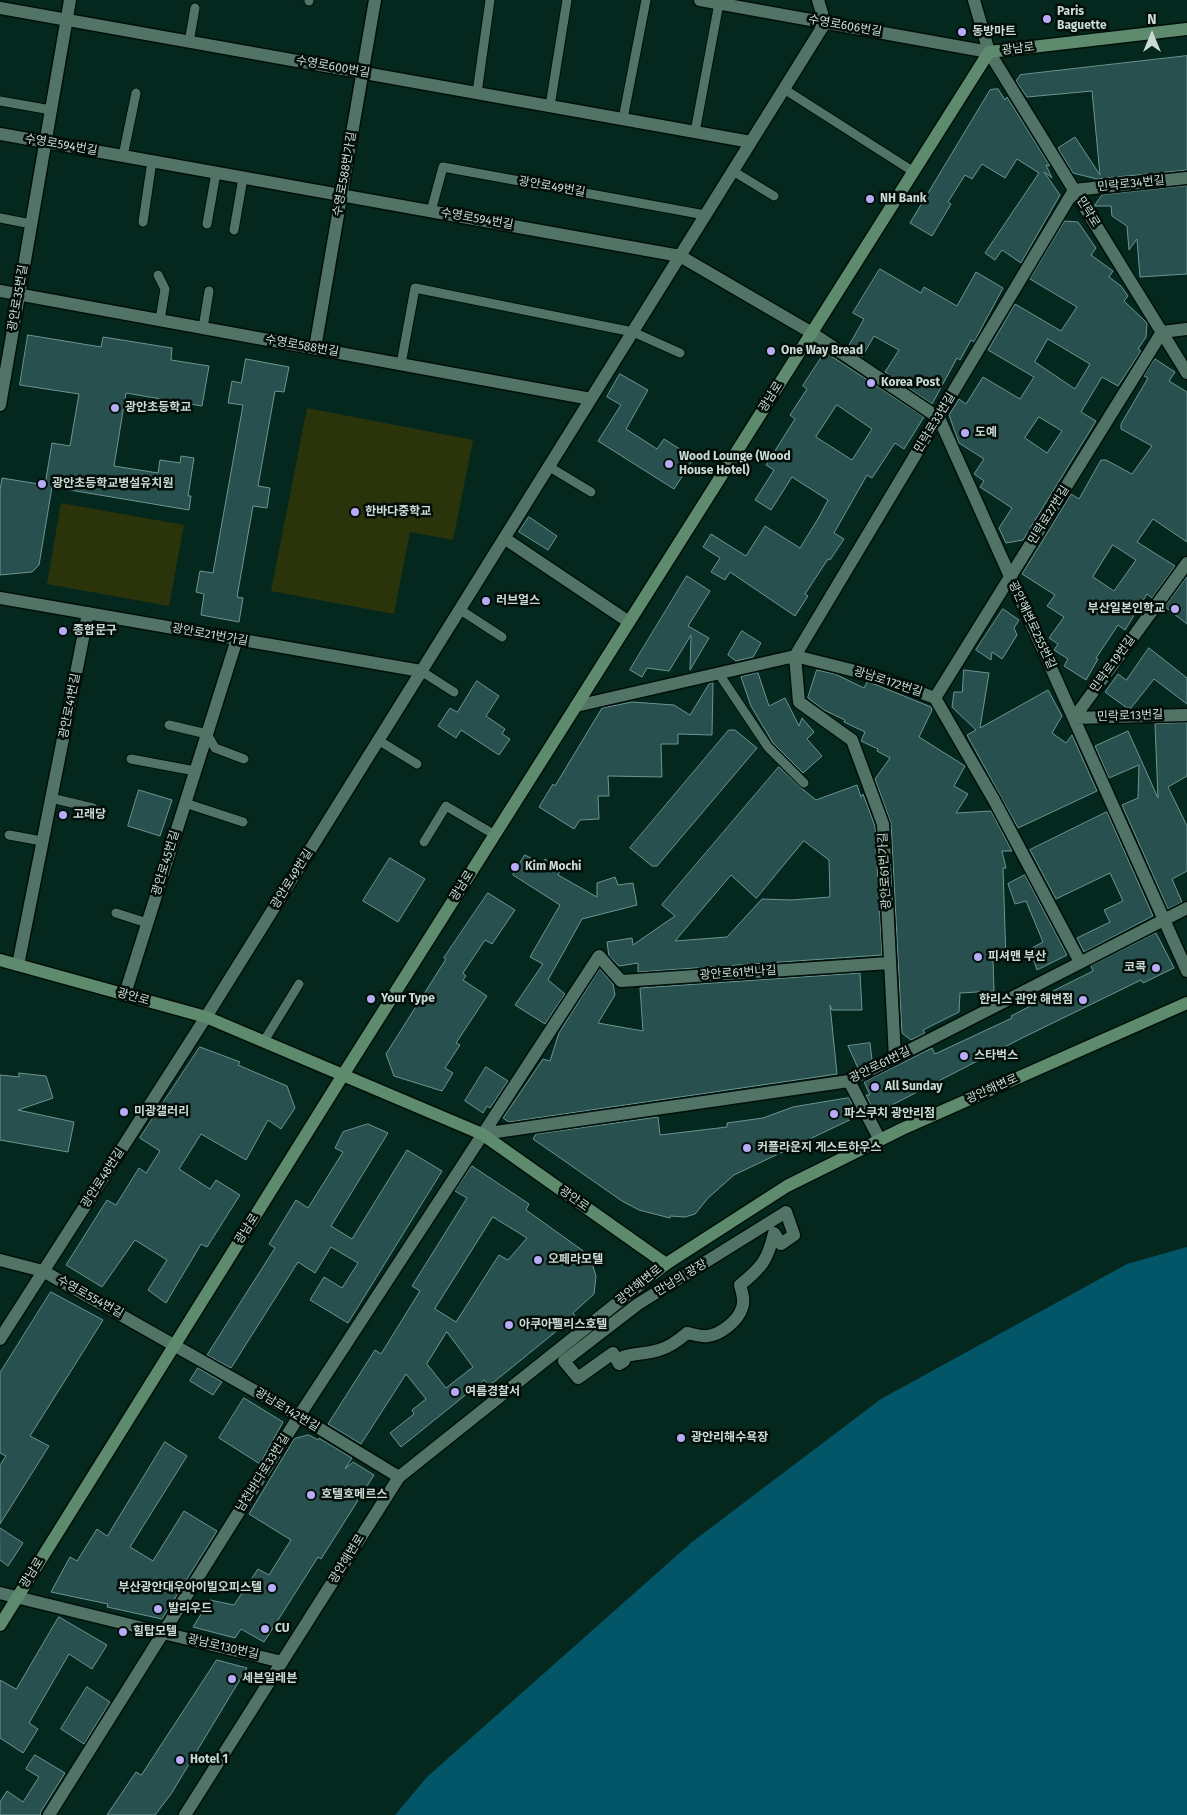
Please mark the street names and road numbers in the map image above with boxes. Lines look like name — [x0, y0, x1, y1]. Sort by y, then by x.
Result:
street label: 수영로606번길 — [807, 12, 883, 40]
street label: 광남로 — [1001, 40, 1035, 58]
street label: 수영로600번길 — [295, 53, 371, 81]
street label: 수영로588번가길 — [330, 131, 360, 217]
street label: 수영로594번길 — [24, 132, 98, 158]
street label: 민락로34번길 — [1097, 173, 1165, 195]
street label: 광안로49번길 — [517, 174, 587, 200]
street label: 민락로 — [1073, 194, 1103, 230]
street label: 수영로594번길 — [440, 206, 514, 232]
street label: 광안로35번길 — [5, 264, 31, 332]
street label: 수영로588번길 — [264, 332, 340, 360]
street label: 광남로 — [756, 379, 786, 415]
street label: 민락로33번길 — [912, 391, 958, 455]
street label: 민락로27번길 — [1025, 483, 1073, 547]
street label: 광안해변로255번길 — [1005, 579, 1059, 671]
street label: 광안로21번가길 — [171, 621, 249, 649]
street label: 민락로19번길 — [1088, 633, 1138, 695]
street label: 광남로172번길 — [852, 664, 924, 700]
street label: 광안로41번길 — [57, 672, 83, 740]
street label: 민락로13번길 — [1097, 708, 1163, 724]
street label: 광안로45번길 — [149, 829, 183, 897]
street label: 광안로61번가길 — [876, 832, 894, 910]
street label: 광안로49번길 — [268, 847, 316, 911]
street label: 광남로 — [447, 868, 477, 904]
street label: 광안로61번나길 — [699, 963, 777, 983]
street label: 광안로 — [115, 986, 151, 1008]
street label: 광안로61번길 — [847, 1044, 913, 1086]
street label: 광안해변로 — [964, 1071, 1020, 1107]
street label: 광안로48번길 — [78, 1145, 128, 1211]
street label: 광안로 — [556, 1184, 592, 1214]
street label: 광남로 — [232, 1211, 262, 1247]
street label: 만남의 광장 — [652, 1257, 710, 1299]
street label: 광안해변로 — [613, 1262, 665, 1308]
street label: 수영로554번길 — [54, 1273, 126, 1321]
street label: 광남로142번길 — [252, 1385, 322, 1435]
street label: 남천바다로33번길 — [233, 1431, 293, 1515]
street label: 광안해변로 — [326, 1532, 368, 1586]
street label: 광남로 — [17, 1555, 47, 1591]
street label: 광남로130번길 — [186, 1632, 260, 1662]

